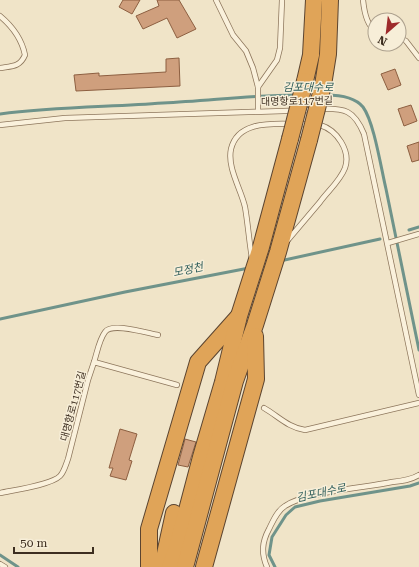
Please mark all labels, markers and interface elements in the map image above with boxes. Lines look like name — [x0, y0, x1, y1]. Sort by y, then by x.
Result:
north arrow — [367, 12, 407, 52]
text: N — [375, 32, 389, 48]
water label: 김포대수로 — [283, 81, 334, 94]
street label: 대명항로117번길 — [261, 95, 333, 107]
water label: 모정천 — [172, 260, 206, 280]
street label: 대명항로117번길 — [58, 370, 88, 442]
water label: 김포대수로 — [295, 481, 348, 505]
scale bar — [14, 529, 93, 555]
text: 50 m — [20, 536, 47, 550]

